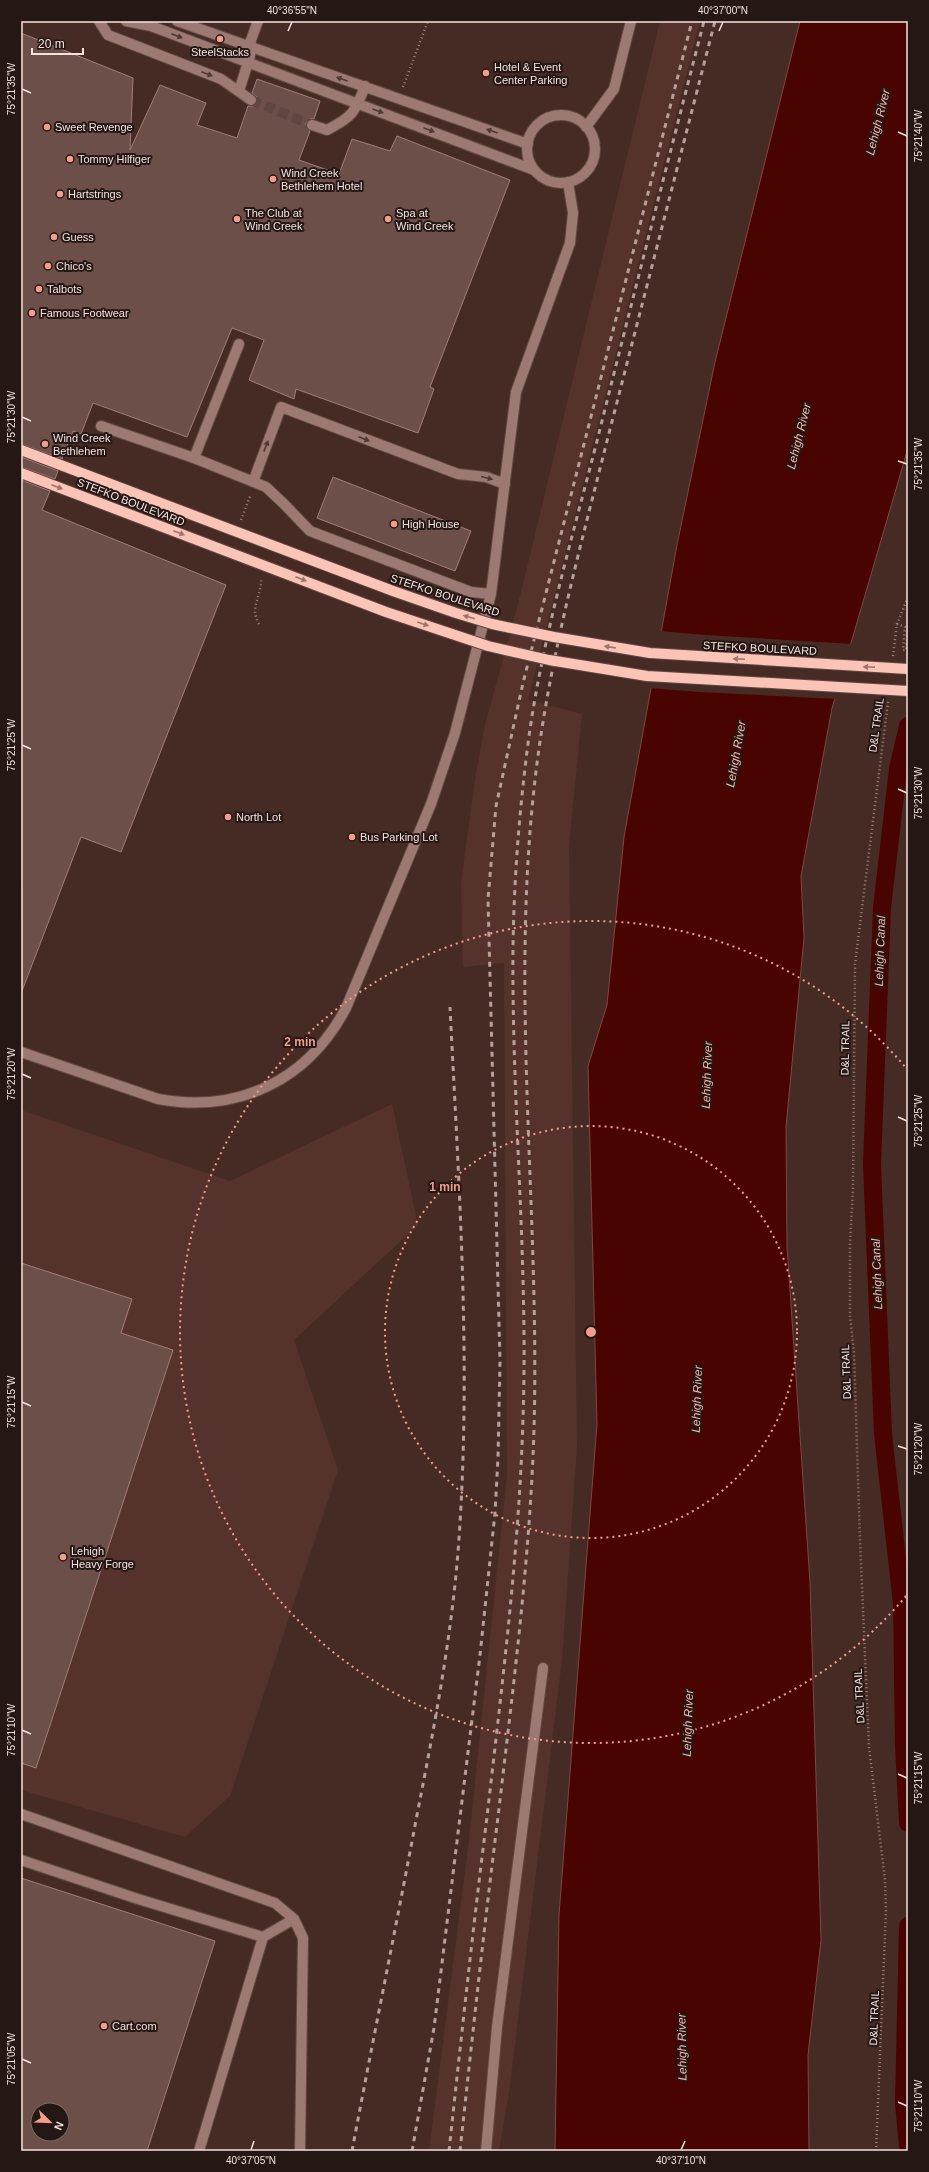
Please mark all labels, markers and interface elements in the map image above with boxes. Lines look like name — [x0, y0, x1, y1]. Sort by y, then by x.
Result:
text: 40°36'55"N — [267, 5, 317, 16]
text: 40°37'00"N — [698, 5, 748, 16]
scale bar — [32, 30, 83, 56]
one-way arrow — [172, 33, 184, 39]
marker: SteelStacks — [215, 34, 225, 44]
text: 20 m — [38, 37, 65, 51]
place label: SteelStacks — [191, 46, 250, 58]
place label: Hotel & Event Center Parking — [494, 61, 567, 86]
text: 75°21'35"W — [6, 62, 17, 115]
marker: Hotel & Event Center Parking — [481, 68, 491, 78]
one-way arrow — [201, 71, 213, 77]
one-way arrow — [336, 75, 348, 81]
water label: Lehigh River — [863, 87, 893, 156]
one-way arrow — [372, 108, 384, 114]
text: 75°21'40"W — [913, 109, 924, 162]
place label: Sweet Revenge — [55, 121, 133, 133]
marker: Sweet Revenge — [42, 122, 52, 132]
one-way arrow — [424, 128, 436, 134]
one-way arrow — [485, 128, 497, 134]
place label: Tommy Hilfiger — [78, 153, 151, 165]
marker: Tommy Hilfiger — [65, 154, 75, 164]
place label: Wind Creek Bethlehem Hotel — [281, 167, 362, 192]
marker: Wind Creek Bethlehem Hotel — [268, 174, 278, 184]
place label: Hartstrings — [68, 188, 122, 200]
marker: Hartstrings — [55, 189, 65, 199]
place label: The Club at Wind Creek — [245, 207, 303, 232]
place label: Spa at Wind Creek — [396, 207, 454, 232]
marker: The Club at Wind Creek — [232, 214, 242, 224]
marker: Spa at Wind Creek — [383, 214, 393, 224]
place label: Guess — [62, 231, 94, 243]
marker: Guess — [49, 232, 59, 242]
place label: Chico's — [56, 260, 92, 272]
marker: Chico's — [43, 261, 53, 271]
place label: Talbots — [47, 283, 82, 295]
marker: Talbots — [34, 284, 44, 294]
place label: Famous Footwear — [40, 307, 129, 319]
marker: Famous Footwear — [27, 308, 37, 318]
text: 75°21'30"W — [6, 390, 17, 443]
water label: Lehigh River — [784, 401, 814, 470]
place label: Wind Creek Bethlehem — [53, 432, 111, 457]
one-way arrow — [358, 436, 370, 442]
text: 75°21'35"W — [913, 437, 924, 490]
marker: Wind Creek Bethlehem — [40, 439, 50, 449]
one-way arrow — [264, 439, 270, 451]
street label: STEFKO BOULEVARD — [76, 476, 186, 528]
one-way arrow — [481, 476, 493, 482]
one-way arrow — [52, 485, 64, 491]
place label: High House — [402, 518, 459, 530]
marker: High House — [389, 519, 399, 529]
one-way arrow — [173, 531, 185, 537]
street label: STEFKO BOULEVARD — [389, 572, 501, 618]
one-way arrow — [295, 577, 307, 583]
one-way arrow — [463, 614, 475, 620]
one-way arrow — [417, 622, 429, 628]
street label: STEFKO BOULEVARD — [703, 639, 817, 657]
one-way arrow — [604, 644, 616, 650]
one-way arrow — [733, 656, 745, 663]
one-way arrow — [862, 664, 875, 670]
street label: D&L TRAIL — [866, 697, 886, 753]
text: 75°21'25"W — [6, 718, 17, 771]
water label: Lehigh River — [723, 719, 749, 788]
text: 75°21'30"W — [913, 766, 924, 819]
place label: North Lot — [236, 811, 281, 823]
marker: North Lot — [223, 812, 233, 822]
place label: Bus Parking Lot — [360, 831, 438, 843]
marker: Bus Parking Lot — [347, 832, 357, 842]
water label: Lehigh Canal — [872, 915, 888, 987]
street label: D&L TRAIL — [839, 1020, 851, 1076]
text: 2 min — [284, 1035, 316, 1049]
water label: Lehigh River — [699, 1040, 715, 1109]
text: 75°21'20"W — [6, 1047, 17, 1100]
text: 75°21'25"W — [913, 1094, 924, 1147]
text: 1 min — [429, 1180, 461, 1194]
water label: Lehigh Canal — [869, 1238, 885, 1310]
centre of rings — [584, 1325, 598, 1339]
street label: D&L TRAIL — [839, 1344, 853, 1400]
water label: Lehigh River — [689, 1364, 705, 1433]
text: 75°21'15"W — [6, 1375, 17, 1428]
text: 75°21'20"W — [913, 1422, 924, 1475]
place label: Lehigh Heavy Forge — [71, 1545, 134, 1570]
marker: Lehigh Heavy Forge — [58, 1552, 68, 1562]
street label: D&L TRAIL — [852, 1668, 866, 1724]
water label: Lehigh River — [680, 1688, 696, 1757]
text: 75°21'10"W — [6, 1703, 17, 1756]
text: 75°21'15"W — [913, 1751, 924, 1804]
street label: D&L TRAIL — [867, 1990, 881, 2046]
water label: Lehigh River — [674, 2012, 690, 2081]
place label: Cart.com — [112, 2020, 157, 2032]
marker: Cart.com — [99, 2021, 109, 2031]
text: 75°21'05"W — [6, 2032, 17, 2085]
text: 75°21'10"W — [913, 2079, 924, 2132]
north arrow — [30, 2102, 70, 2142]
text: N — [52, 2120, 66, 2132]
text: 40°37'05"N — [226, 2155, 276, 2166]
text: 40°37'10"N — [656, 2155, 706, 2166]

